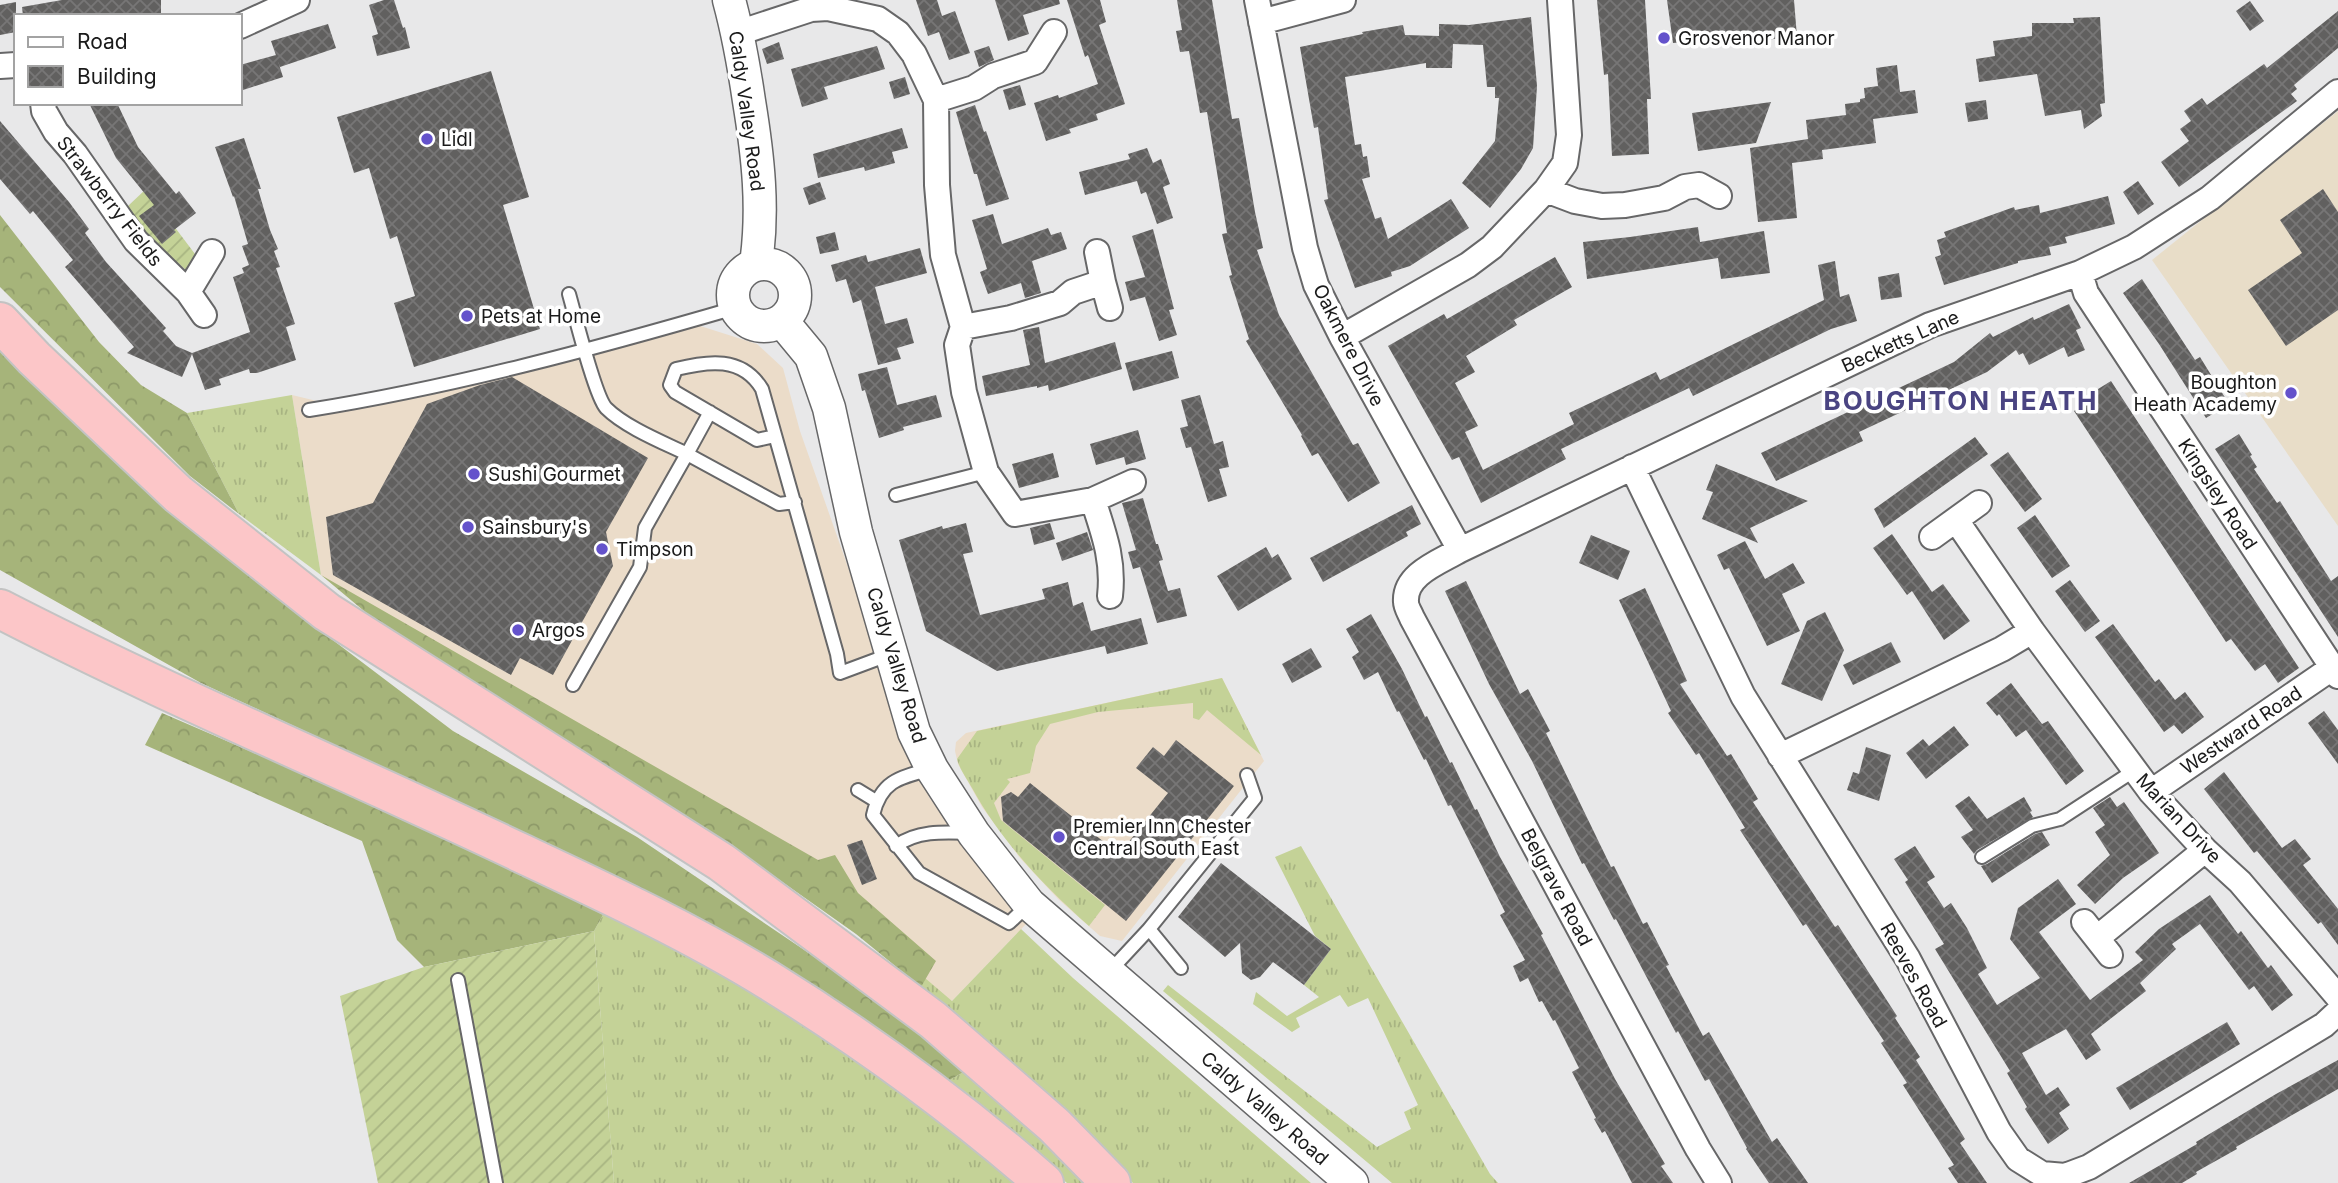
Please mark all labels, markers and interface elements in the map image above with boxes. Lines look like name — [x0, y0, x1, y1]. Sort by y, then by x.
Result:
legend — [14, 14, 242, 105]
place label: Grosvenor Manor — [1678, 27, 1835, 50]
text: Road — [77, 29, 128, 54]
street label: Caldy Valley Road — [724, 30, 769, 193]
marker: Grosvenor Manor — [1656, 30, 1672, 46]
text: Building — [77, 64, 157, 89]
place label: Lidl — [441, 128, 473, 151]
marker: Lidl — [419, 131, 435, 147]
street label: Strawberry Fields — [52, 132, 167, 271]
street label: Oakmere Drive — [1308, 280, 1389, 410]
place label: Pets at Home — [481, 305, 601, 328]
street label: Becketts Lane — [1838, 305, 1963, 378]
marker: Pets at Home — [459, 308, 475, 324]
place label: Boughton Heath Academy — [2134, 371, 2277, 416]
district label: BOUGHTON HEATH — [1824, 385, 2098, 416]
marker: Boughton Heath Academy — [2283, 385, 2299, 401]
street label: Kingsley Road — [2173, 434, 2262, 554]
place label: Sushi Gourmet — [488, 463, 621, 486]
marker: Sushi Gourmet — [466, 466, 482, 482]
place label: Sainsbury's — [482, 516, 587, 539]
marker: Sainsbury's — [460, 519, 476, 535]
place label: Timpson — [616, 538, 694, 561]
marker: Timpson — [594, 541, 610, 557]
street label: Caldy Valley Road — [862, 585, 931, 746]
place label: Argos — [532, 619, 585, 642]
marker: Argos — [510, 622, 526, 638]
street label: Westward Road — [2176, 681, 2306, 779]
street label: Marian Drive — [2131, 769, 2226, 868]
place label: Premier Inn Chester Central South East — [1073, 815, 1251, 860]
street label: Belgrave Road — [1516, 824, 1597, 950]
marker: Premier Inn Chester Central South East — [1051, 829, 1067, 845]
street label: Reeves Road — [1875, 919, 1952, 1032]
street label: Caldy Valley Road — [1196, 1047, 1333, 1170]

